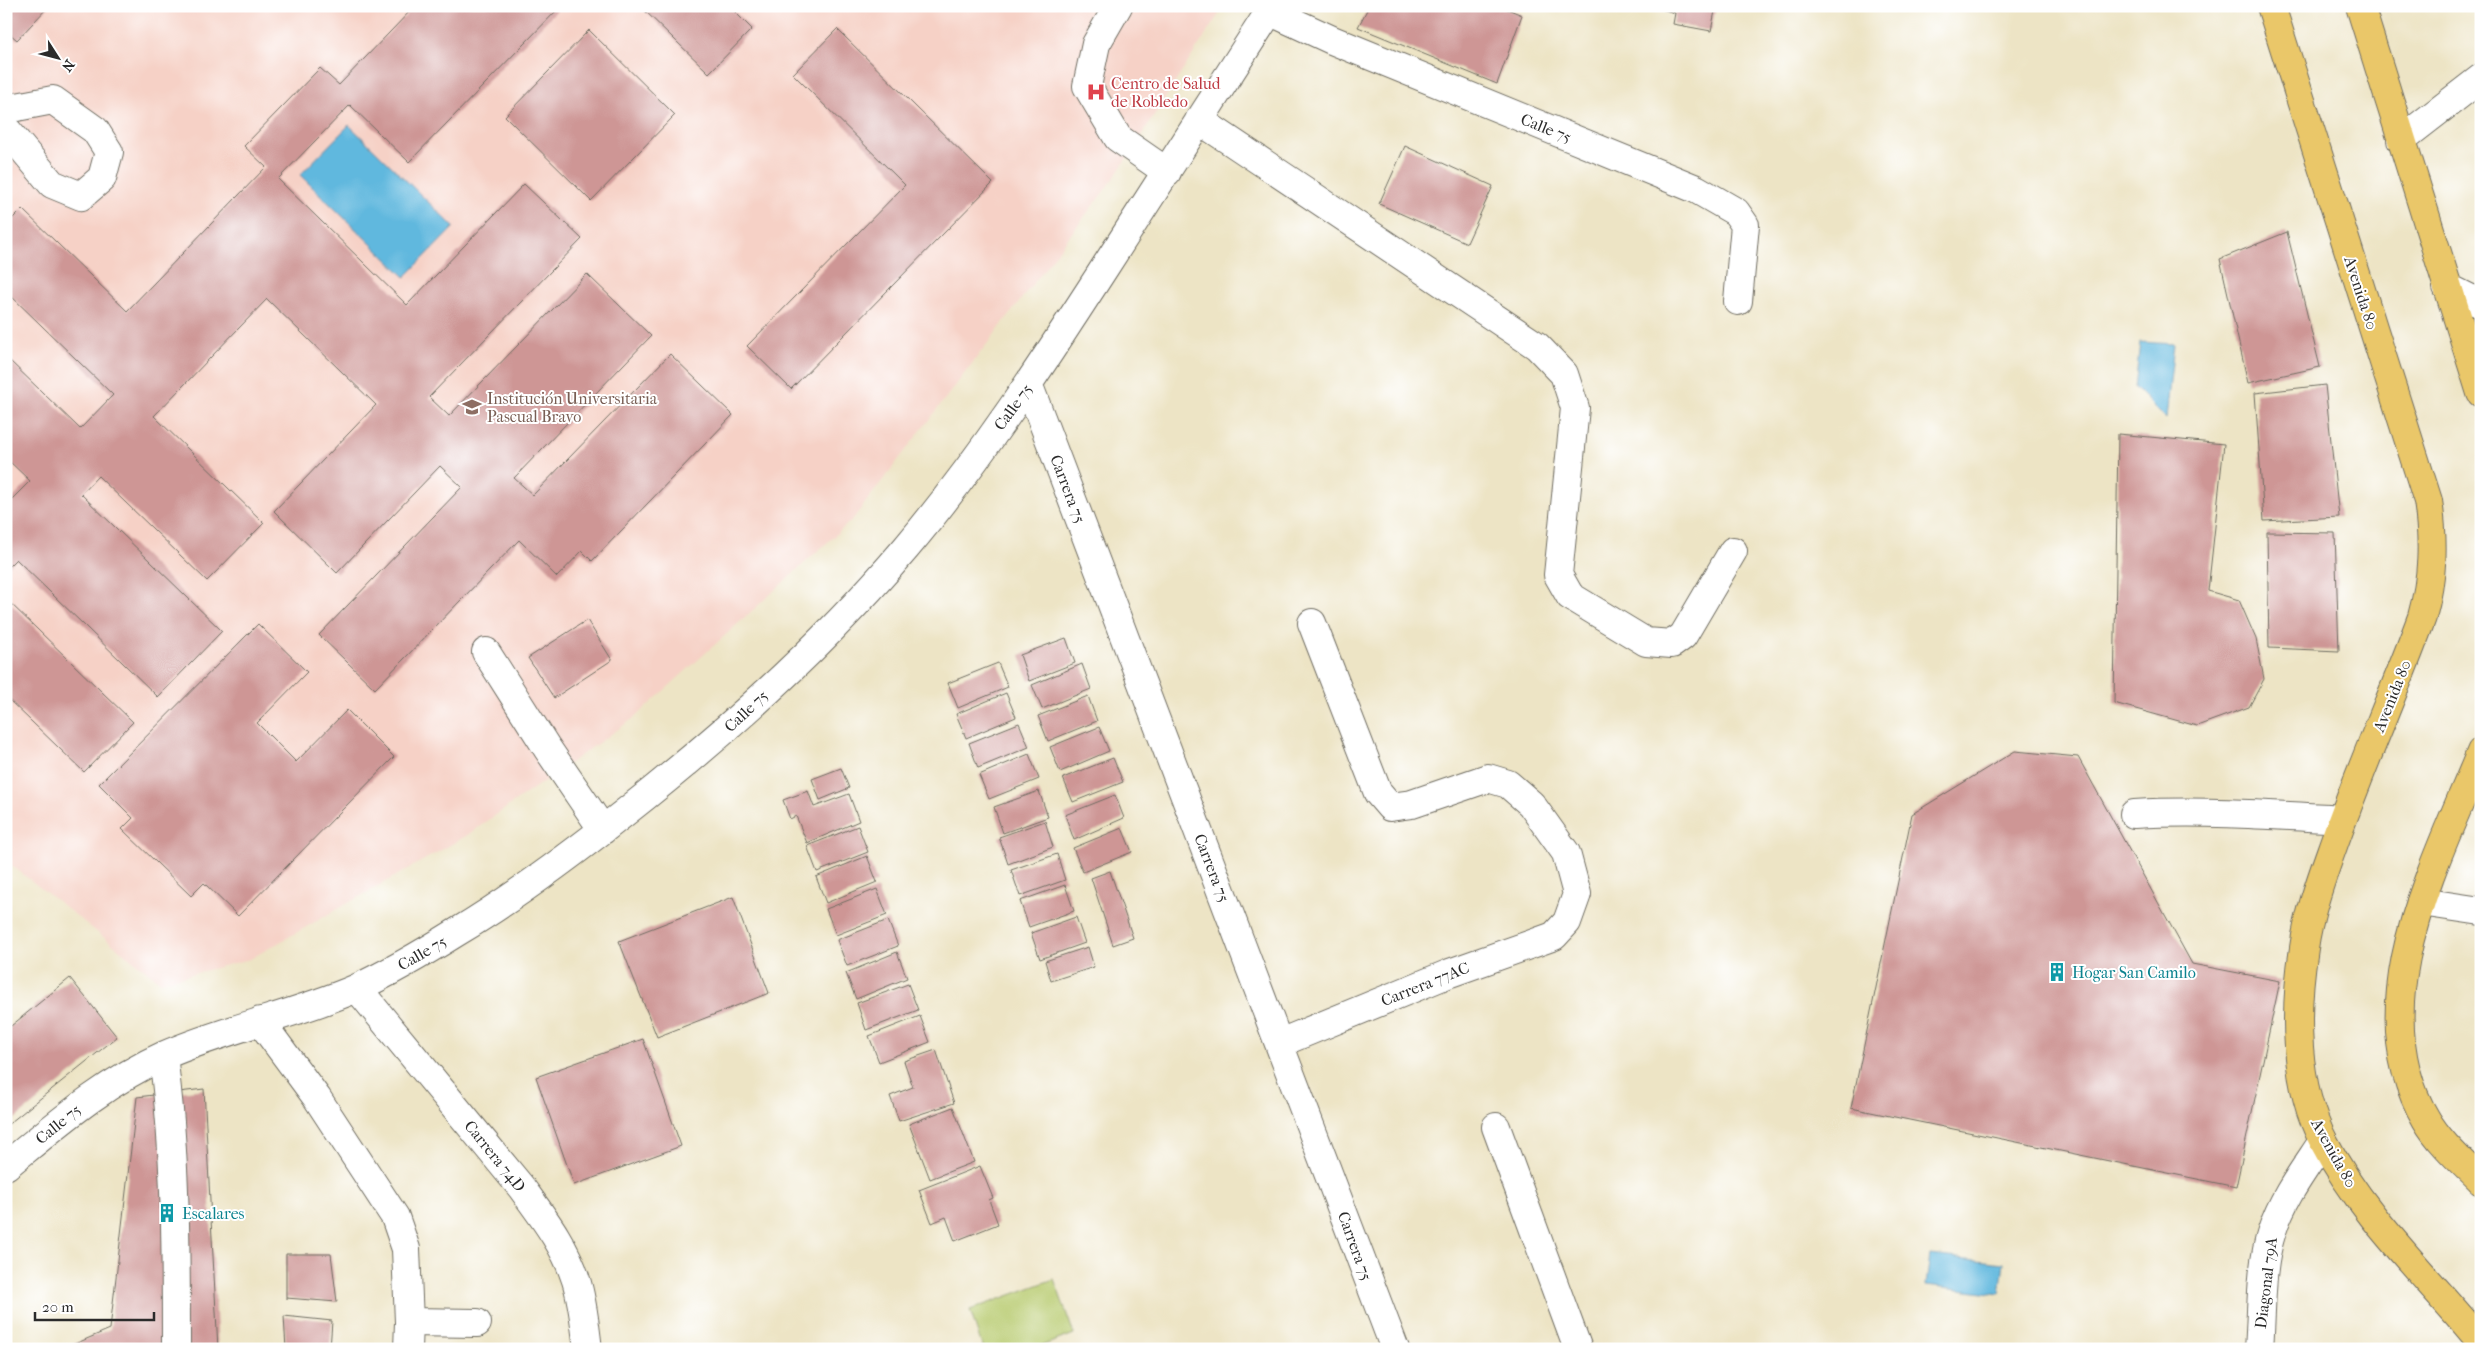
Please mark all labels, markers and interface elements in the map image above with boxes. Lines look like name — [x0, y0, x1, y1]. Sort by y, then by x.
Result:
north arrow — [32, 32, 82, 82]
text: N — [58, 56, 78, 75]
place label: Centro de Salud de Robledo — [1111, 74, 1221, 111]
hospital icon: Centro de Salud de Robledo — [1085, 81, 1107, 103]
street label: Calle 75 — [1518, 109, 1574, 147]
street label: Avenida 80 — [2340, 253, 2382, 332]
street label: Calle 75 — [990, 380, 1036, 434]
place label: Institución Universitaria Pascual Bravo — [487, 389, 658, 426]
school or university icon: Institución Universitaria Pascual Bravo — [461, 396, 483, 418]
street label: Carrera 75 — [1046, 452, 1090, 526]
street label: Avenida 80 — [2369, 657, 2415, 736]
street label: Calle 75 — [720, 686, 772, 736]
street label: Carrera 75 — [1190, 831, 1234, 905]
street label: Calle 75 — [394, 932, 450, 974]
street label: Carrera 77AC — [1378, 958, 1472, 1010]
building icon: Hogar San Camilo — [2046, 961, 2068, 983]
place label: Hogar San Camilo — [2072, 963, 2196, 982]
street label: Calle 75 — [31, 1100, 85, 1148]
street label: Avenida 80 — [2307, 1114, 2361, 1191]
street label: Carrera 74D — [460, 1117, 530, 1195]
building icon: Escalares — [156, 1202, 178, 1224]
place label: Escalares — [182, 1204, 245, 1223]
street label: Carrera 75 — [1334, 1209, 1376, 1283]
street label: Diagonal 79A — [2251, 1236, 2281, 1330]
scale bar — [35, 1290, 154, 1322]
text: 20 m — [42, 1298, 74, 1316]

